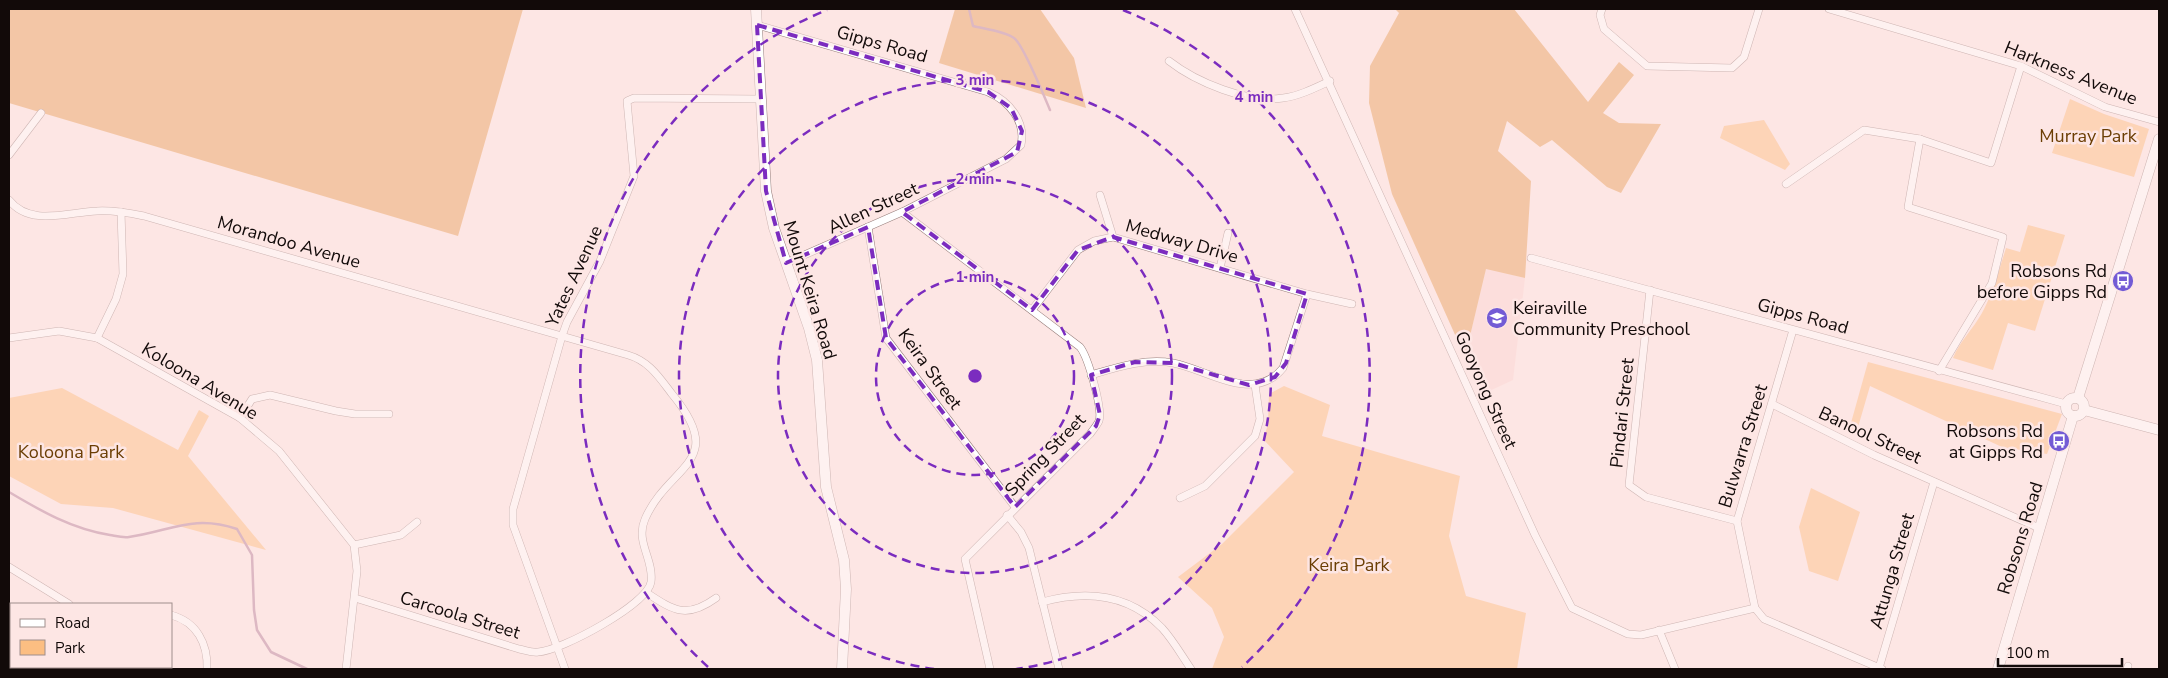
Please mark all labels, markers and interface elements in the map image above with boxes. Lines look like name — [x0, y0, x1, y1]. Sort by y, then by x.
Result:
street label: Gipps Road — [834, 20, 930, 68]
street label: Harkness Avenue — [2001, 35, 2141, 111]
text: 3 min — [956, 70, 994, 90]
text: 4 min — [1235, 87, 1273, 107]
park label: Murray Park — [2039, 124, 2138, 148]
text: 2 min — [956, 169, 994, 189]
street label: Allen Street — [824, 176, 923, 239]
street label: Morandoo Avenue — [215, 210, 363, 274]
street label: Medway Drive — [1123, 213, 1241, 269]
street label: Mount Keira Road — [777, 218, 843, 362]
street label: Yates Avenue — [540, 221, 608, 331]
place label: Robsons Rd before Gipps Rd — [1977, 259, 2107, 304]
text: 1 min — [956, 267, 994, 287]
bus stop icon: Robsons Rd before Gipps Rd — [2111, 269, 2135, 293]
street label: Gipps Road — [1755, 292, 1851, 340]
place label: Keiraville Community Preschool — [1513, 296, 1690, 341]
school or university icon: Keiraville Community Preschool — [1485, 306, 1509, 330]
street label: Keira Street — [893, 324, 968, 415]
street label: Gooyong Street — [1449, 327, 1523, 453]
street label: Koloona Avenue — [137, 337, 263, 425]
street label: Pindari Street — [1604, 356, 1640, 469]
centre of rings — [966, 367, 984, 385]
street label: Bulwarra Street — [1713, 381, 1773, 511]
street label: Banool Street — [1815, 401, 1926, 470]
street label: Spring Street — [999, 408, 1091, 502]
place label: Robsons Rd at Gipps Rd — [1946, 419, 2043, 464]
bus stop icon: Robsons Rd at Gipps Rd — [2047, 429, 2071, 453]
park label: Koloona Park — [18, 440, 125, 464]
street label: Robsons Road — [1992, 479, 2048, 597]
street label: Attunga Street — [1864, 510, 1920, 632]
park label: Keira Park — [1308, 553, 1391, 577]
street label: Carcoola Street — [397, 585, 524, 645]
legend — [10, 603, 172, 668]
text: Road — [55, 613, 90, 633]
scale bar — [1998, 636, 2122, 668]
text: Park — [55, 638, 85, 658]
text: 100 m — [2006, 643, 2050, 663]

